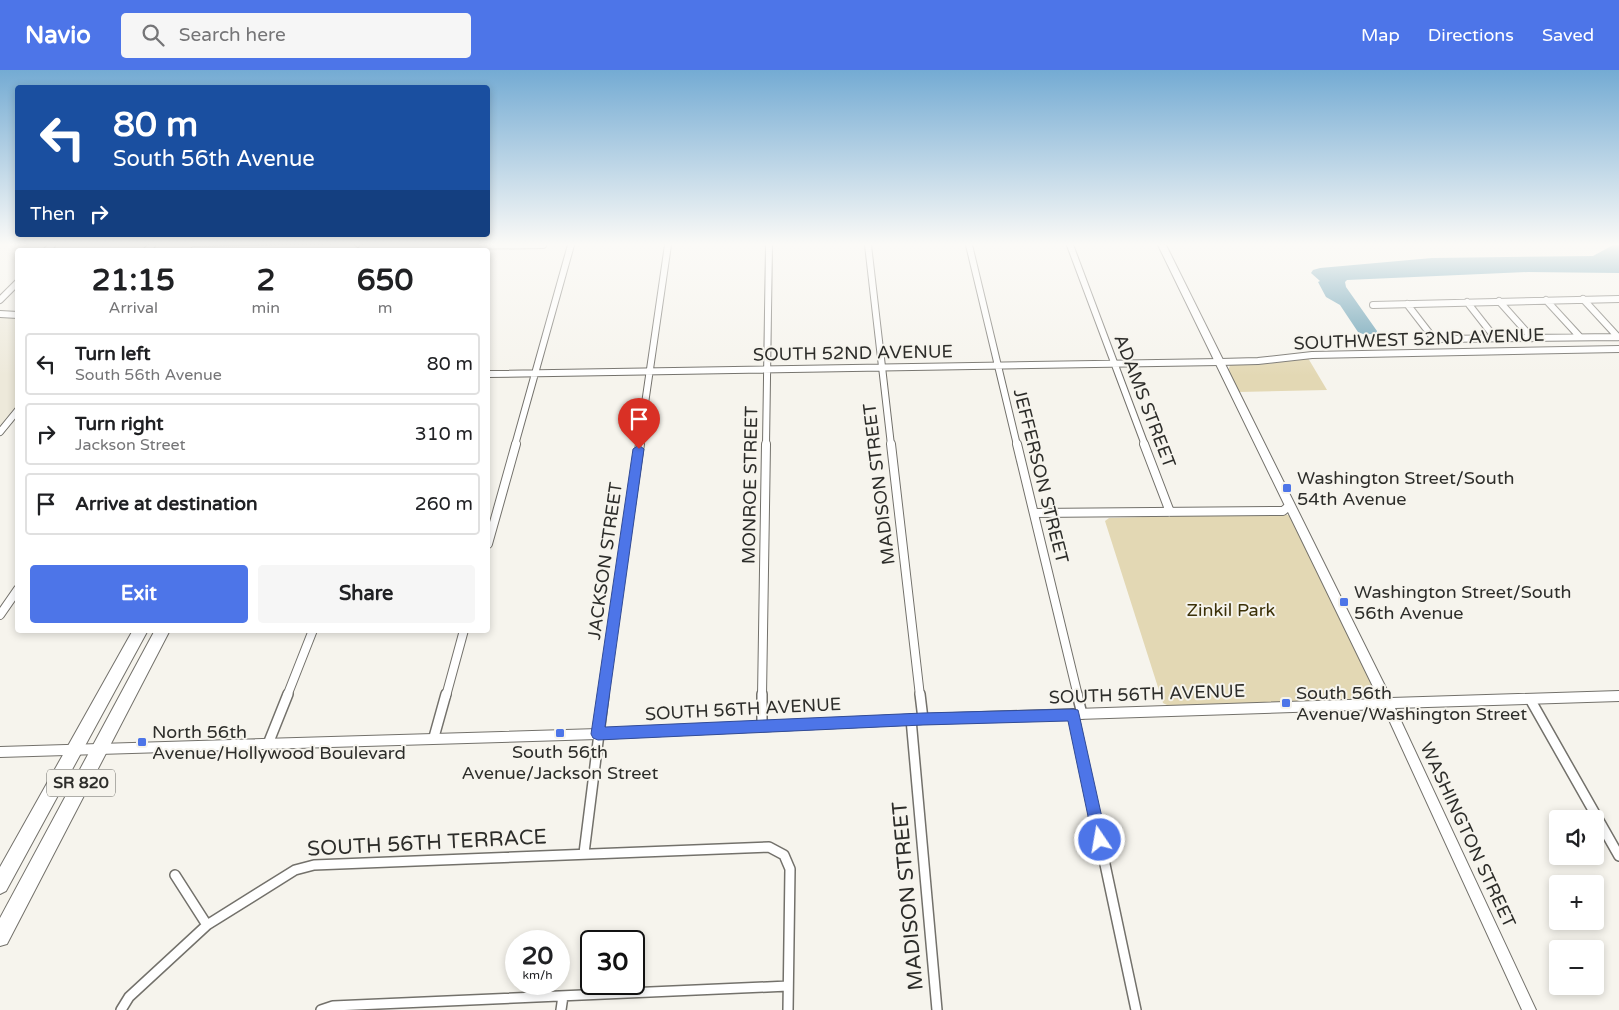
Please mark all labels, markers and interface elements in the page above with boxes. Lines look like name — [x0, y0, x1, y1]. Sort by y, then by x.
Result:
search box — [121, 13, 471, 58]
text: Navio — [25, 21, 91, 50]
icon: search — [139, 21, 167, 49]
text: Search here — [179, 24, 286, 46]
text: Map — [1361, 24, 1400, 46]
text: Directions — [1428, 24, 1514, 46]
text: Saved — [1542, 24, 1594, 46]
text: 80 m — [113, 104, 198, 146]
icon: left — [30, 105, 95, 170]
text: South 56th Avenue — [113, 146, 315, 172]
icon: right — [85, 200, 113, 228]
text: Then — [30, 203, 75, 225]
text: 21:15 — [92, 262, 175, 299]
text: 2 — [256, 262, 275, 299]
text: 650 — [357, 262, 413, 299]
text: Arrival — [109, 298, 158, 318]
text: min — [252, 298, 280, 318]
text: m — [378, 298, 392, 318]
street label: SOUTHWEST 52ND AVENUE — [1293, 324, 1545, 354]
street label: ADAMS STREET — [1109, 331, 1181, 471]
street label: SOUTH 52ND AVENUE — [753, 340, 953, 366]
text: Turn left — [75, 343, 151, 365]
icon: left — [32, 350, 60, 378]
text: 80 m — [427, 353, 473, 375]
text: South 56th Avenue — [75, 365, 222, 385]
street label: JEFFERSON STREET — [1009, 386, 1073, 566]
pin — [618, 398, 660, 449]
street label: MADISON STREET — [858, 402, 900, 566]
icon: arrive — [625, 405, 653, 433]
street label: MONROE STREET — [738, 406, 762, 564]
text: Turn right — [75, 413, 163, 435]
icon: right — [32, 420, 60, 448]
text: 310 m — [415, 423, 473, 445]
text: Jackson Street — [75, 435, 186, 455]
place label: Washington Street/South 54th Avenue — [1297, 467, 1515, 510]
street label: JACKSON STREET — [583, 481, 627, 641]
marker: Washington Street/South 54th Avenue — [1281, 482, 1293, 494]
icon: arrive — [32, 490, 60, 518]
text: Arrive at destination — [75, 493, 258, 515]
text: 260 m — [415, 493, 473, 515]
button: Exit — [30, 565, 248, 623]
button: Share — [258, 565, 475, 623]
place label: Washington Street/South 56th Avenue — [1354, 581, 1572, 624]
marker: Washington Street/South 56th Avenue — [1338, 596, 1350, 608]
park label: Zinkil Park — [1187, 599, 1276, 621]
street label: SOUTH 56TH AVENUE — [1048, 680, 1246, 708]
place label: South 56th Avenue/Washington Street — [1296, 682, 1527, 725]
street label: SOUTH 56TH AVENUE — [644, 693, 842, 725]
marker: South 56th Avenue/Washington Street — [1280, 697, 1292, 709]
place label: North 56th Avenue/Hollywood Boulevard — [152, 721, 406, 764]
marker: South 56th Avenue/Jackson Street — [554, 727, 566, 739]
marker: North 56th Avenue/Hollywood Boulevard — [136, 736, 148, 748]
street label: WASHINGTON STREET — [1415, 739, 1521, 931]
place label: South 56th Avenue/Jackson Street — [462, 741, 659, 784]
road number: SR 820 — [47, 770, 115, 796]
street label: MADISON STREET — [887, 800, 929, 991]
map controls — [1549, 810, 1604, 995]
button: sound — [1549, 810, 1604, 865]
position arrow — [1073, 813, 1125, 865]
street label: SOUTH 56TH TERRACE — [307, 824, 547, 862]
button: + — [1549, 875, 1604, 930]
speed limit sign: 30 — [580, 930, 645, 995]
button: − — [1549, 940, 1604, 995]
text: 20 — [522, 941, 553, 971]
text: km/h — [522, 968, 553, 982]

